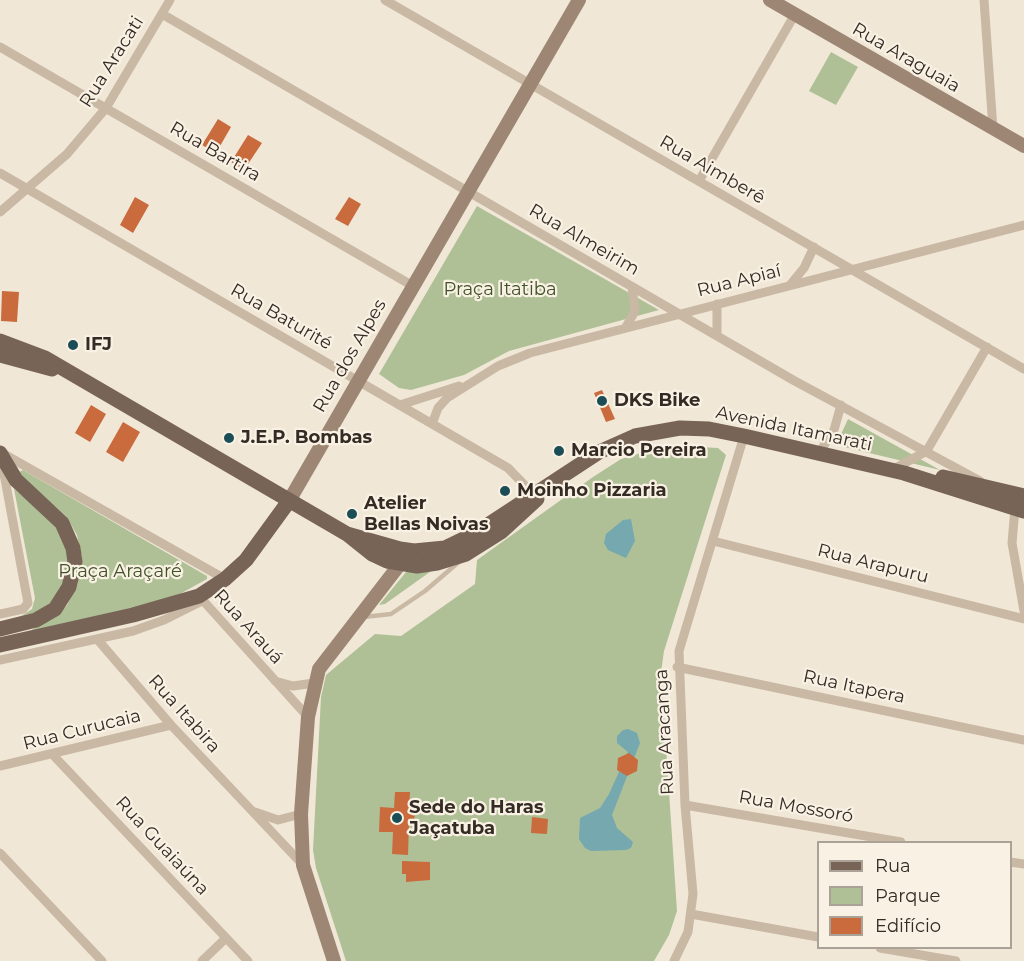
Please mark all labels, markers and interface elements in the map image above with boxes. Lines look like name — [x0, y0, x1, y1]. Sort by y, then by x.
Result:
street label: Rua Aracati — [75, 12, 149, 112]
street label: Rua Araguaia — [848, 18, 964, 98]
street label: Rua Bartira — [166, 117, 264, 187]
street label: Rua Aimberê — [655, 131, 769, 209]
street label: Rua Almeirim — [525, 200, 643, 280]
street label: Rua Apiaí — [695, 260, 783, 302]
street label: Rua Baturité — [226, 279, 336, 355]
park label: Praça Itatiba — [443, 279, 557, 301]
street label: Rua dos Alpes — [309, 296, 391, 416]
place label: IFJ — [85, 334, 112, 356]
marker: IFJ — [66, 338, 80, 352]
place label: DKS Bike — [614, 390, 700, 412]
marker: DKS Bike — [595, 394, 609, 408]
street label: Avenida Itamarati — [714, 402, 874, 456]
place label: J.E.P. Bombas — [241, 427, 372, 449]
marker: J.E.P. Bombas — [222, 431, 236, 445]
place label: Marcio Pereira — [571, 440, 707, 462]
marker: Marcio Pereira — [552, 444, 566, 458]
place label: Moinho Pizzaria — [517, 480, 667, 502]
marker: Moinho Pizzaria — [498, 484, 512, 498]
place label: Atelier Bellas Noivas — [364, 493, 489, 536]
marker: Atelier Bellas Noivas — [345, 507, 359, 521]
street label: Rua Arapuru — [815, 540, 931, 588]
park label: Praça Araçaré — [58, 561, 182, 583]
street label: Rua Arauá — [209, 585, 287, 669]
street label: Rua Itapera — [801, 666, 907, 708]
street label: Rua Aracanga — [651, 668, 679, 796]
street label: Rua Itabira — [143, 671, 225, 757]
street label: Rua Curucaia — [21, 705, 143, 755]
street label: Rua Mossoró — [737, 786, 855, 828]
street label: Rua Guaiaúna — [111, 792, 213, 900]
place label: Sede do Haras Jaçatuba — [409, 797, 543, 840]
marker: Sede do Haras Jaçatuba — [390, 811, 404, 825]
legend — [817, 841, 1012, 949]
text: Rua — [875, 855, 911, 877]
text: Parque — [875, 885, 940, 907]
text: Edifício — [875, 915, 941, 937]

